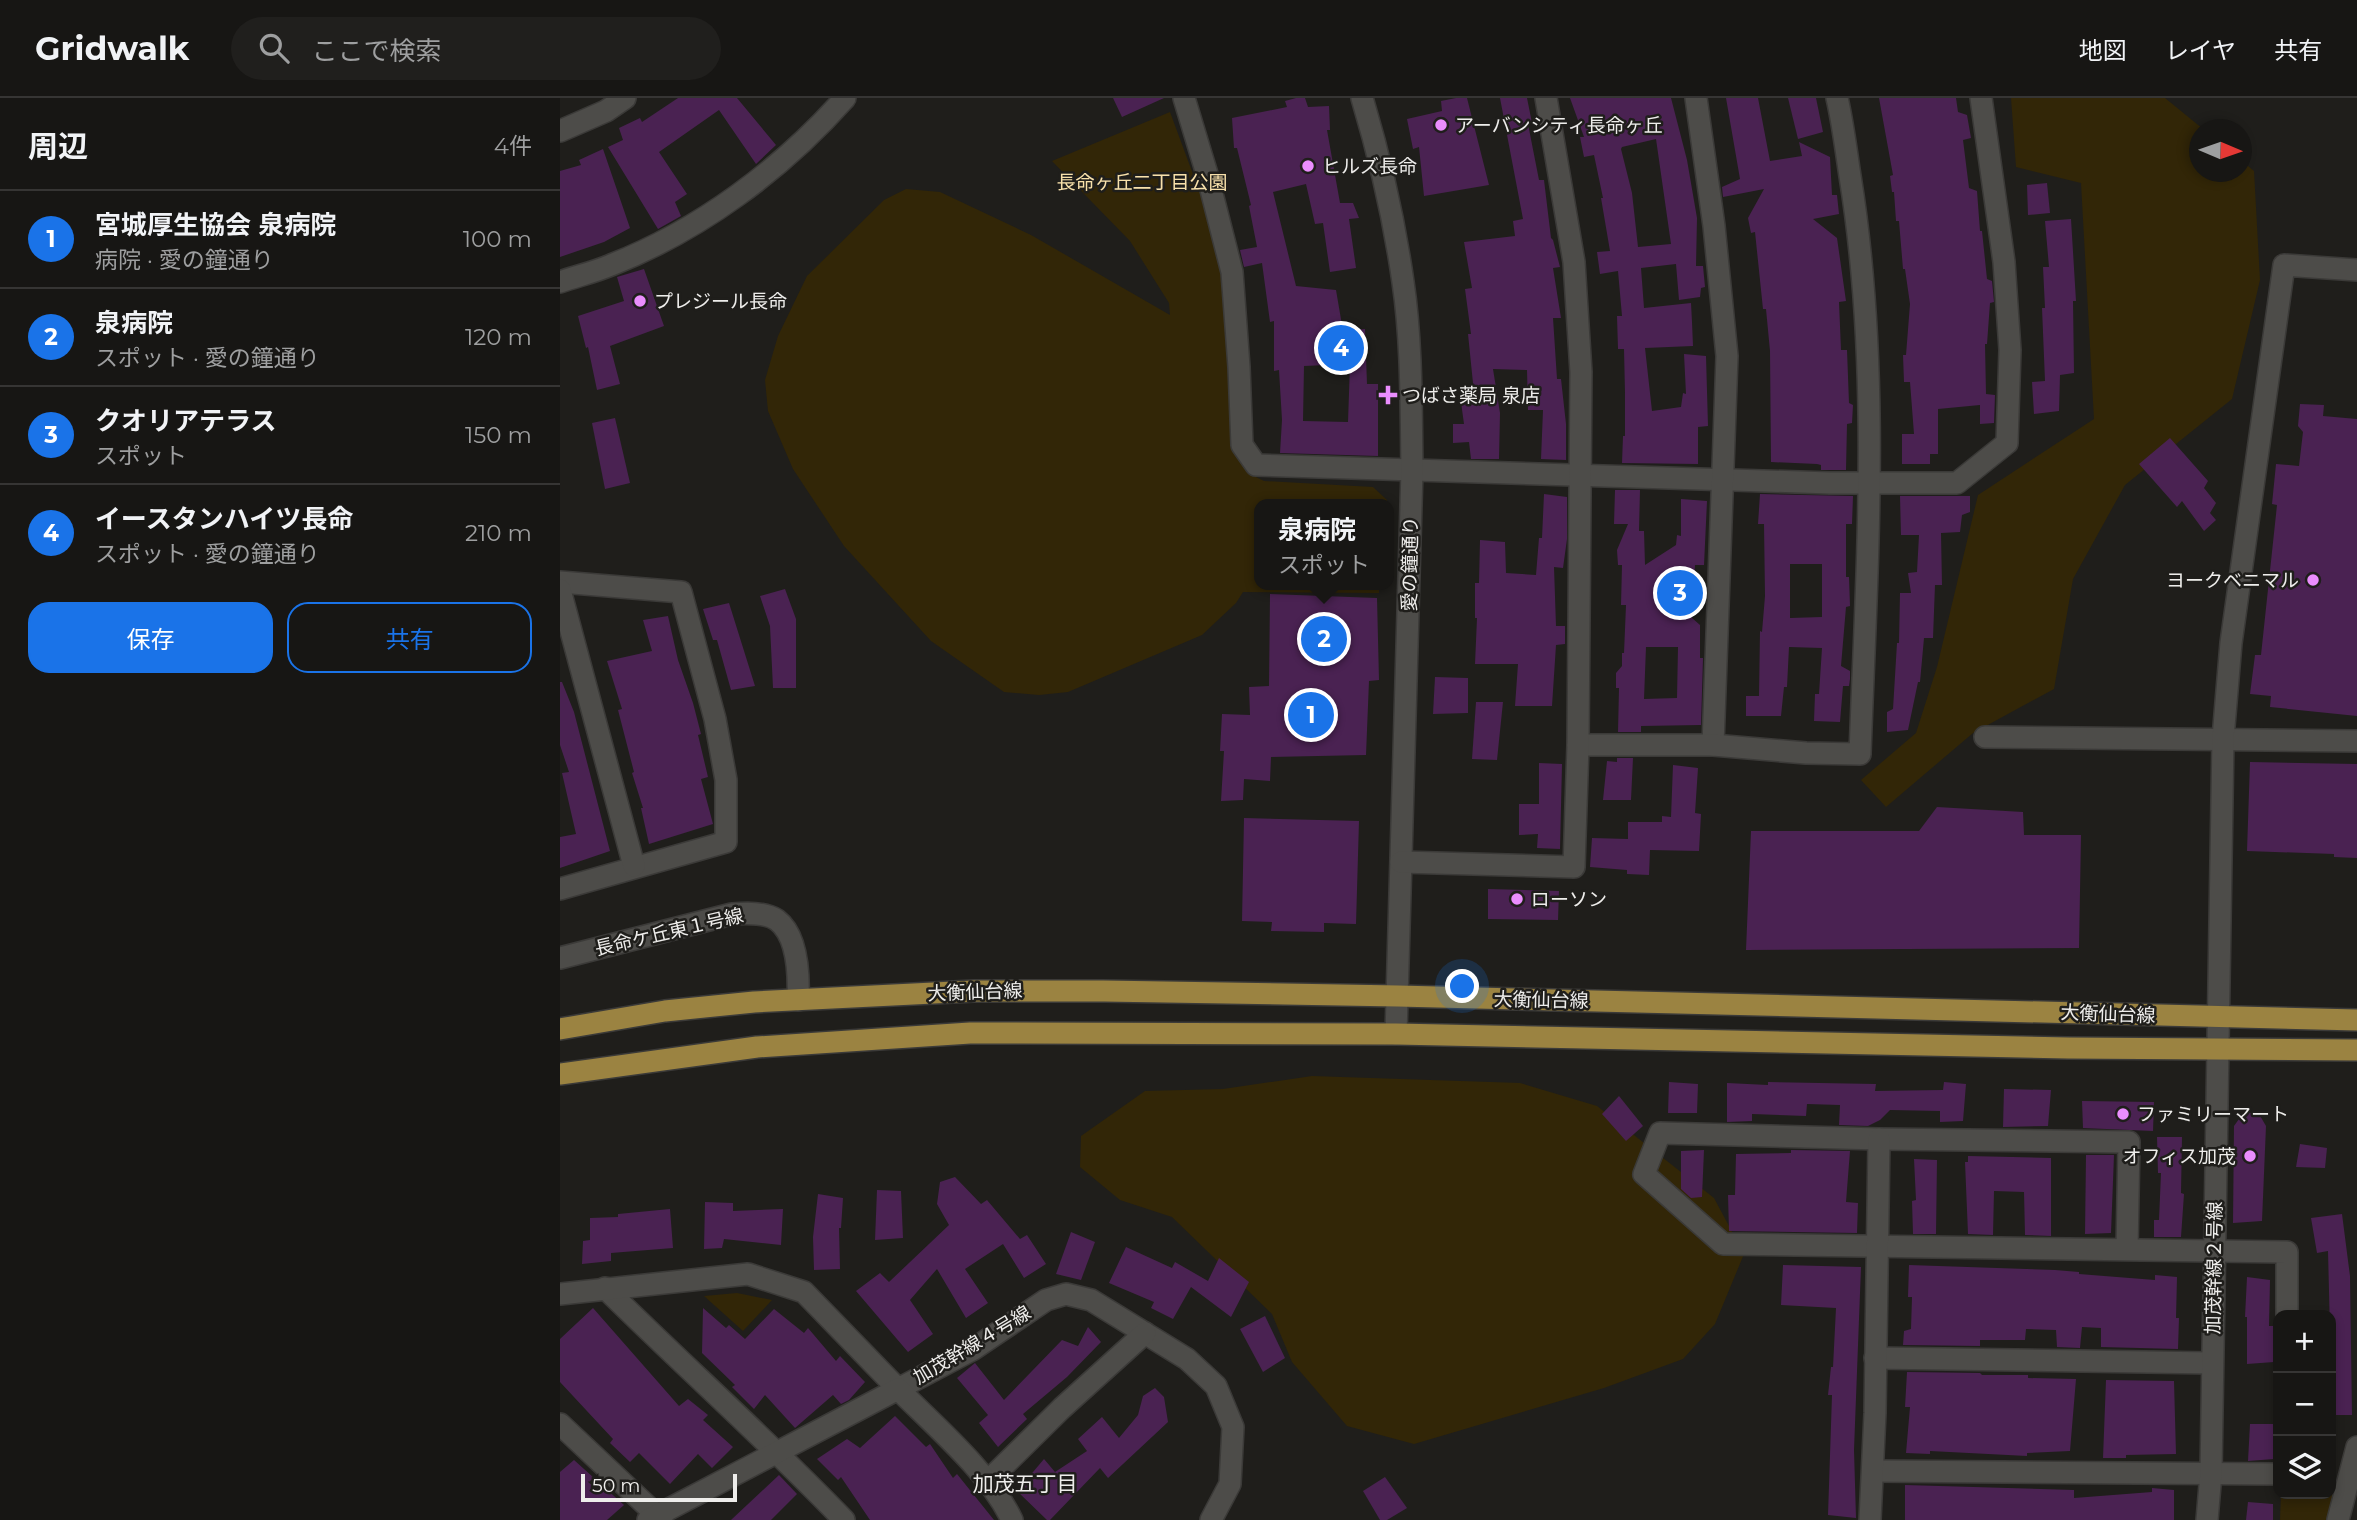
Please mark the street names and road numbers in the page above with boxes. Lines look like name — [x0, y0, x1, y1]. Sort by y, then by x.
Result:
street label: 愛の鐘通り — [1398, 516, 1422, 612]
street label: 長命ケ丘東１号線 — [592, 904, 746, 960]
street label: 大衡仙台線 — [927, 979, 1023, 1005]
street label: 大衡仙台線 — [1493, 988, 1589, 1012]
street label: 大衡仙台線 — [2060, 1001, 2156, 1027]
street label: 加茂幹線２号線 — [2201, 1201, 2227, 1335]
street label: 加茂幹線４号線 — [909, 1301, 1035, 1389]

